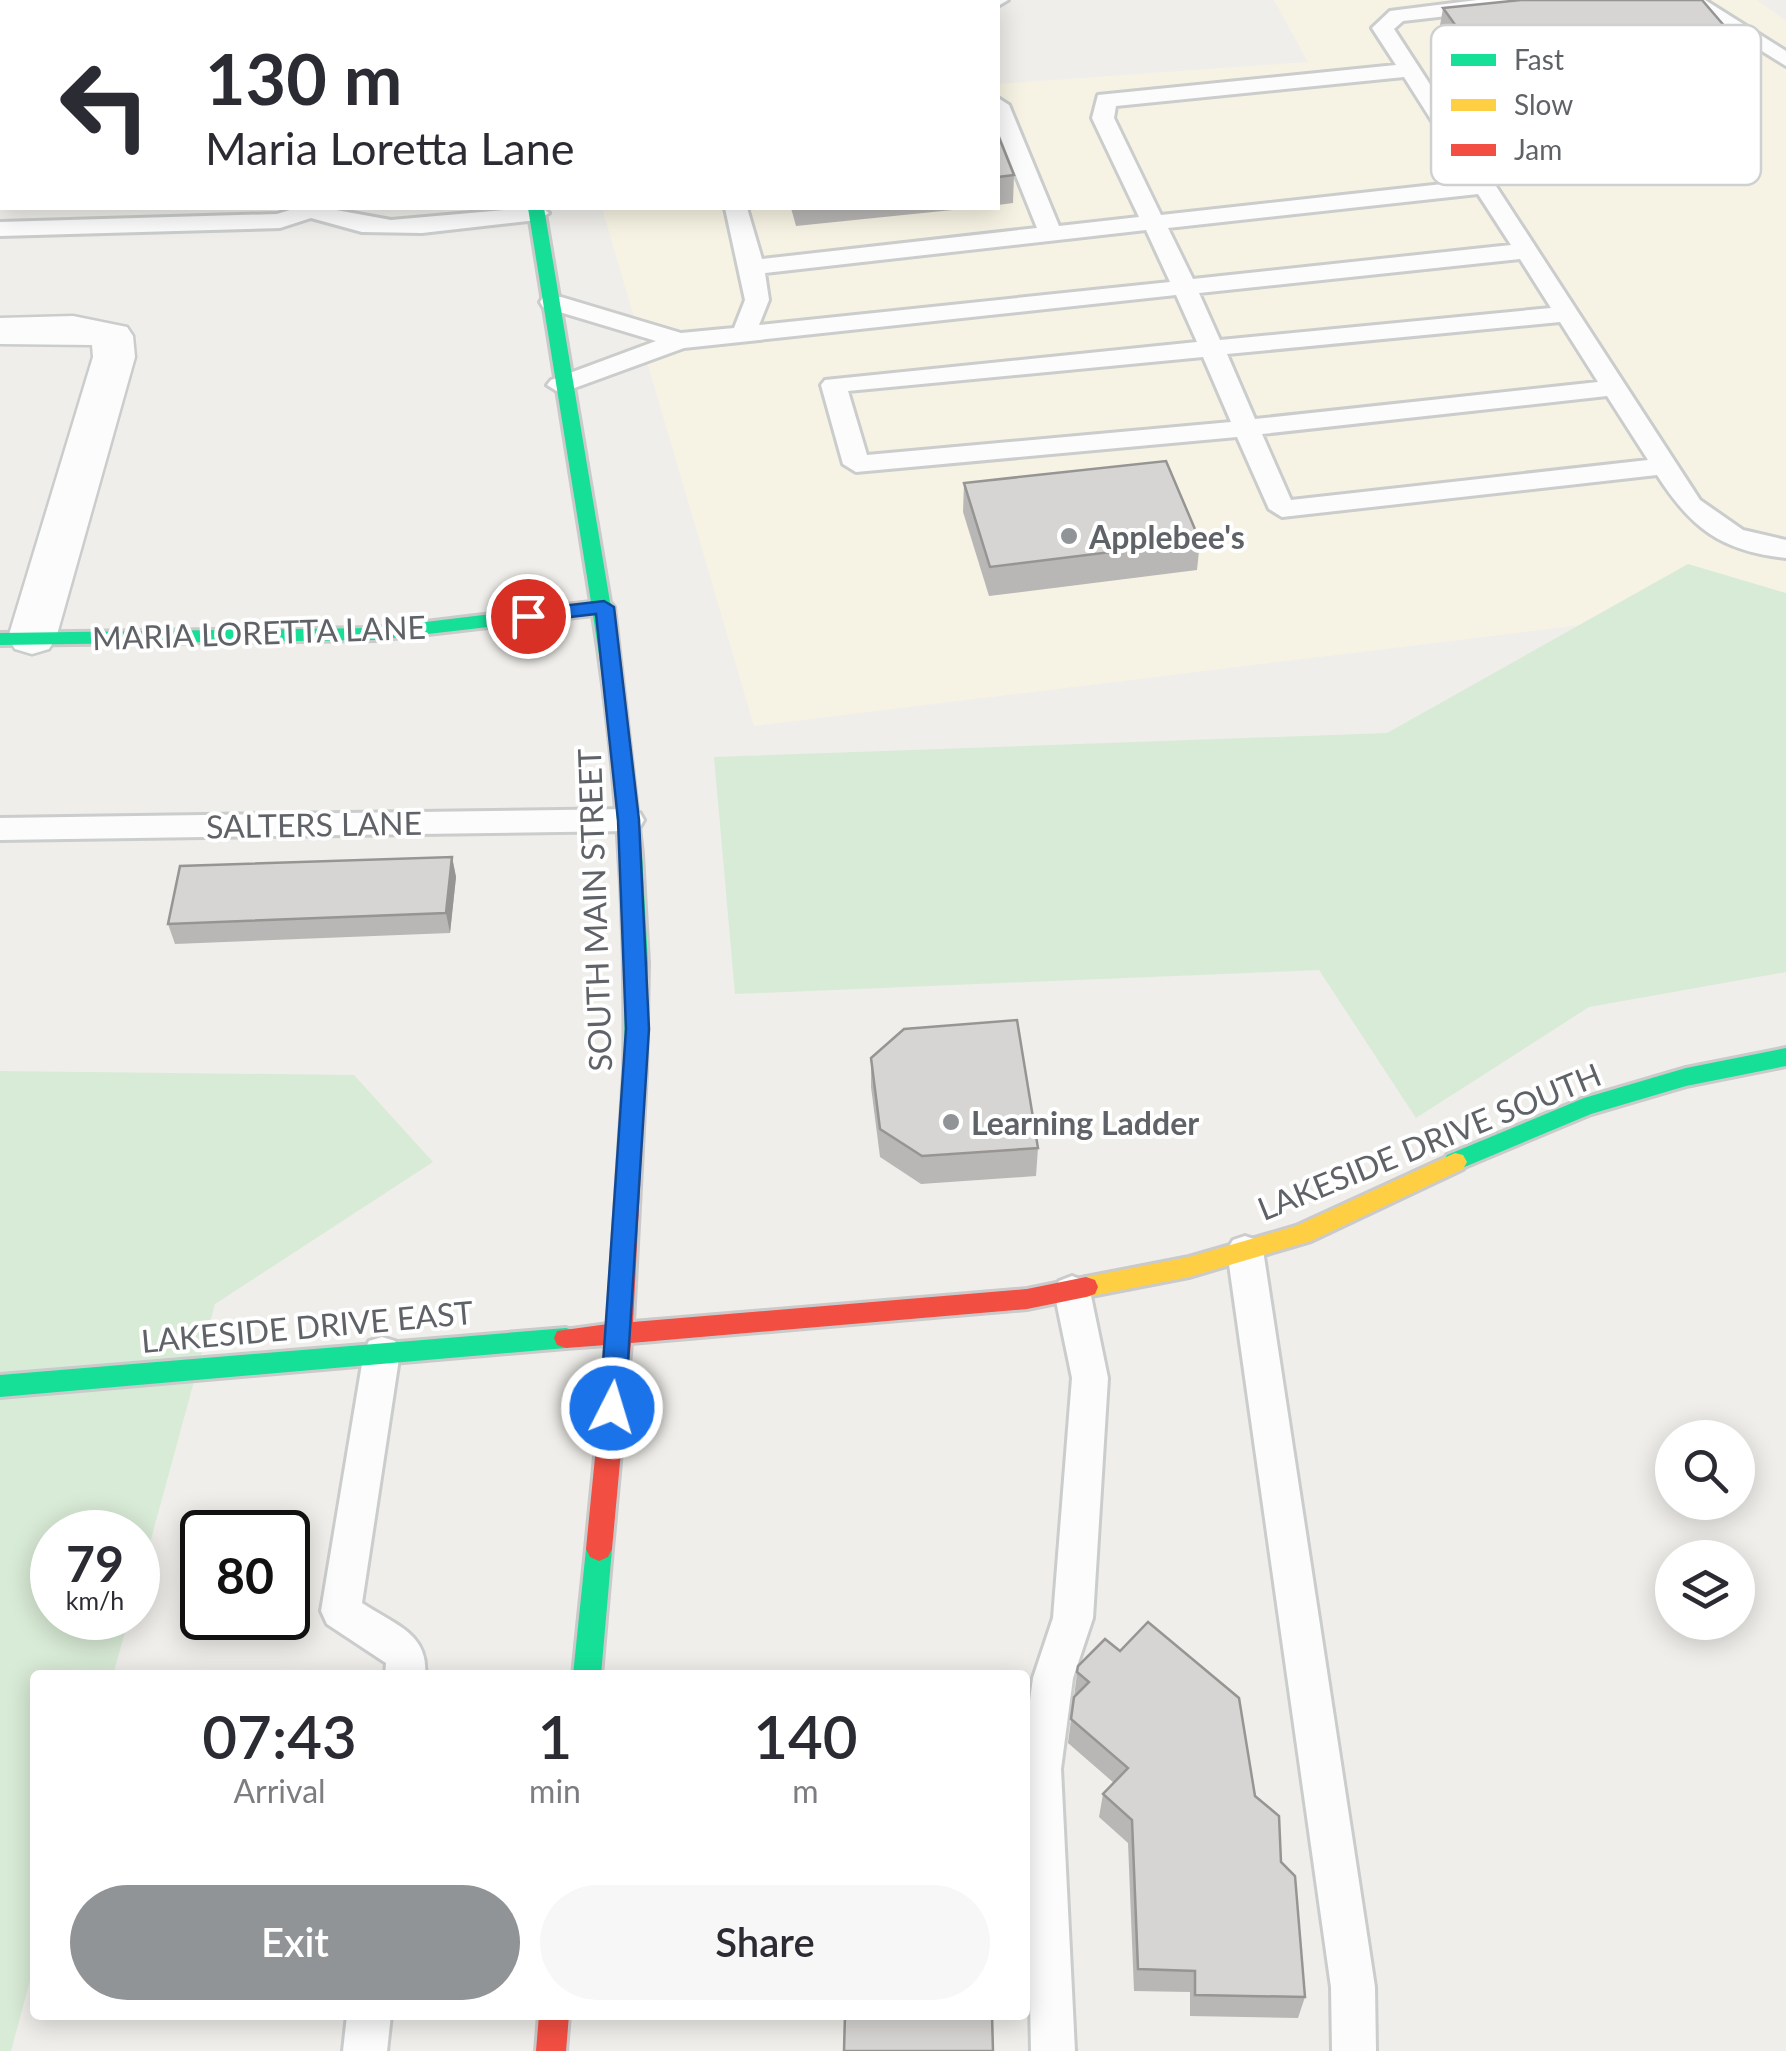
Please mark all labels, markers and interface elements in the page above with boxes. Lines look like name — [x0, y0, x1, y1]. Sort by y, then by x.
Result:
legend — [1431, 25, 1761, 185]
text: 130 m — [205, 36, 402, 120]
icon: left — [40, 40, 170, 170]
text: Fast — [1514, 42, 1564, 76]
text: Slow — [1514, 87, 1573, 121]
text: Maria Loretta Lane — [205, 121, 575, 175]
text: Jam — [1514, 132, 1562, 166]
place label: Applebee's — [1088, 517, 1245, 556]
marker: Applebee's — [1058, 525, 1080, 547]
pin — [486, 574, 571, 659]
icon: arrive — [501, 589, 556, 644]
street label: MARIA LORETTA LANE — [91, 607, 427, 657]
street label: SOUTH MAIN STREET — [569, 748, 619, 1072]
street label: SALTERS LANE — [206, 803, 422, 845]
street label: LAKESIDE DRIVE SOUTH — [1252, 1054, 1606, 1228]
place label: Learning Ladder — [971, 1103, 1199, 1142]
marker: Learning Ladder — [940, 1111, 962, 1133]
street label: LAKESIDE DRIVE EAST — [139, 1292, 475, 1360]
position arrow — [560, 1356, 664, 1460]
map controls — [1655, 1420, 1755, 1640]
button: search — [1655, 1420, 1755, 1520]
speed limit sign: 80 — [180, 1510, 310, 1640]
text: 79 — [66, 1533, 124, 1593]
button: layers — [1655, 1540, 1755, 1640]
text: km/h — [66, 1585, 124, 1615]
text: 07:43 — [202, 1700, 357, 1772]
text: 1 — [538, 1700, 572, 1772]
text: 140 — [753, 1700, 858, 1772]
text: Arrival — [233, 1771, 326, 1810]
text: min — [529, 1771, 581, 1810]
text: m — [792, 1771, 819, 1810]
button: Exit — [70, 1885, 520, 2000]
button: Share — [540, 1885, 990, 2000]

